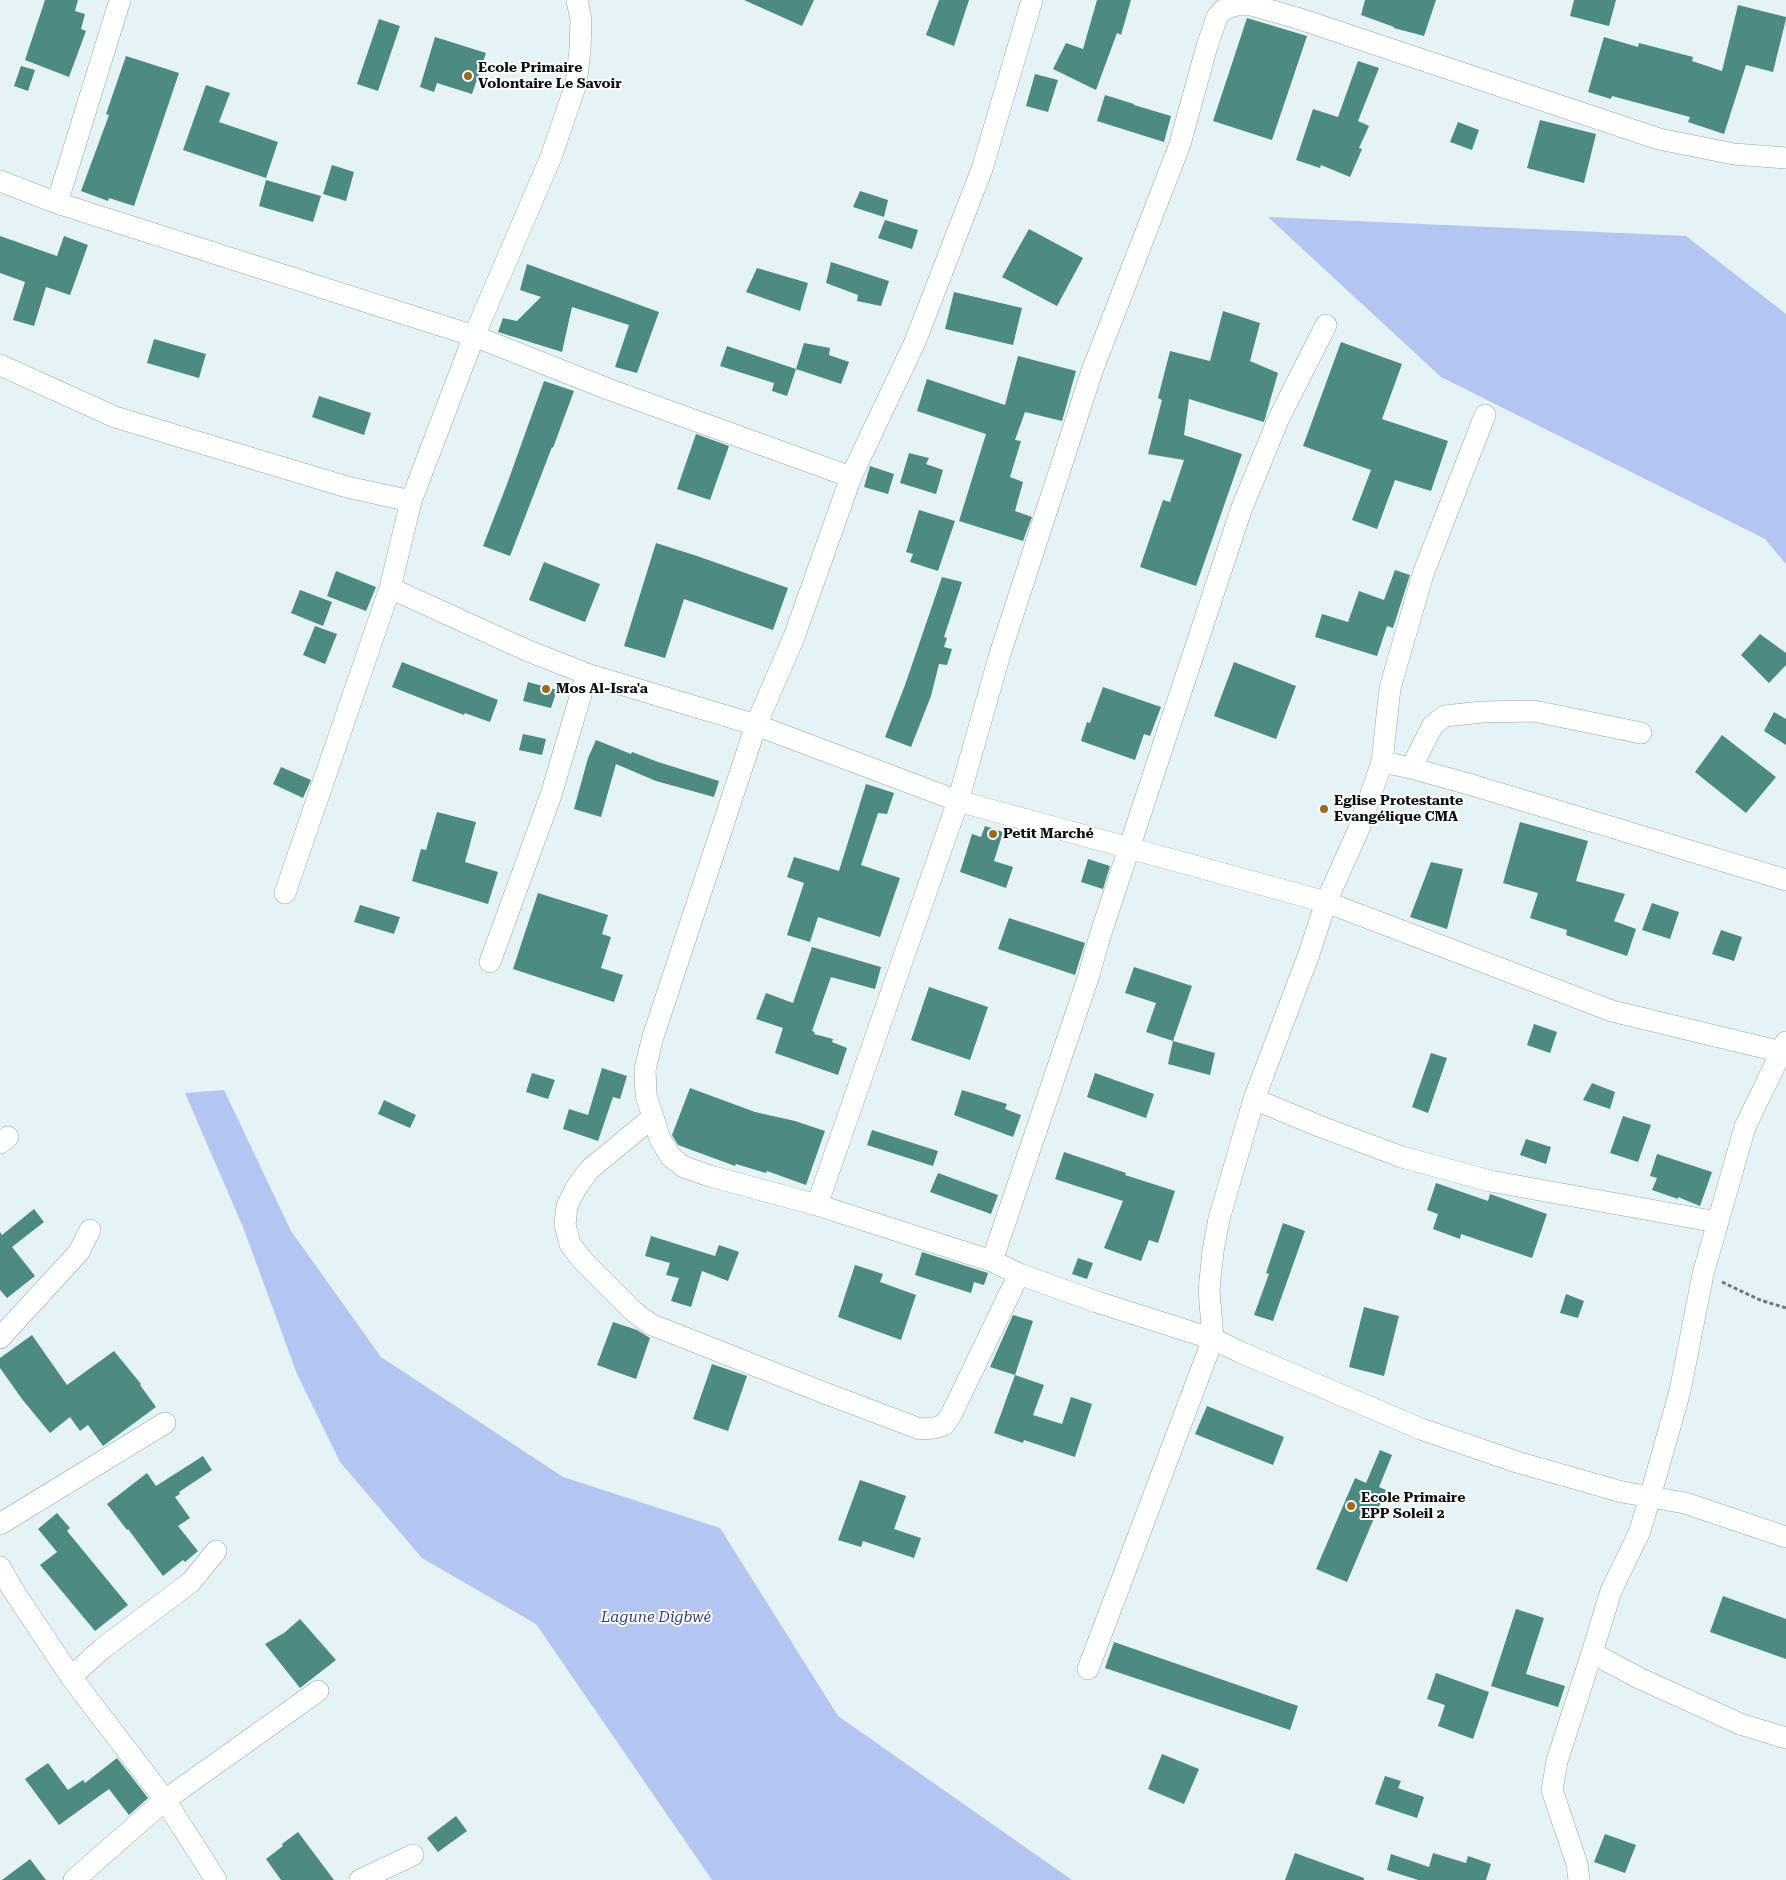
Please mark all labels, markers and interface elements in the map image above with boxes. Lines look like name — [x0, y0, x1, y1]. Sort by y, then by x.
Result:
place label: Ecole Primaire Volontaire Le Savoir — [478, 60, 622, 92]
marker: Ecole Primaire Volontaire Le Savoir — [462, 70, 474, 82]
place label: Mos Al-Isra'a — [556, 681, 648, 697]
marker: Mos Al-Isra'a — [540, 683, 552, 695]
place label: Eglise Protestante Evangélique CMA — [1334, 793, 1463, 826]
marker: Eglise Protestante Evangélique CMA — [1318, 803, 1330, 815]
place label: Petit Marché — [1003, 826, 1094, 842]
marker: Petit Marché — [987, 828, 999, 840]
place label: Ecole Primaire EPP Soleil 2 — [1361, 1490, 1465, 1522]
marker: Ecole Primaire EPP Soleil 2 — [1345, 1500, 1357, 1512]
water label: Lagune Digbwé — [601, 1609, 711, 1627]

